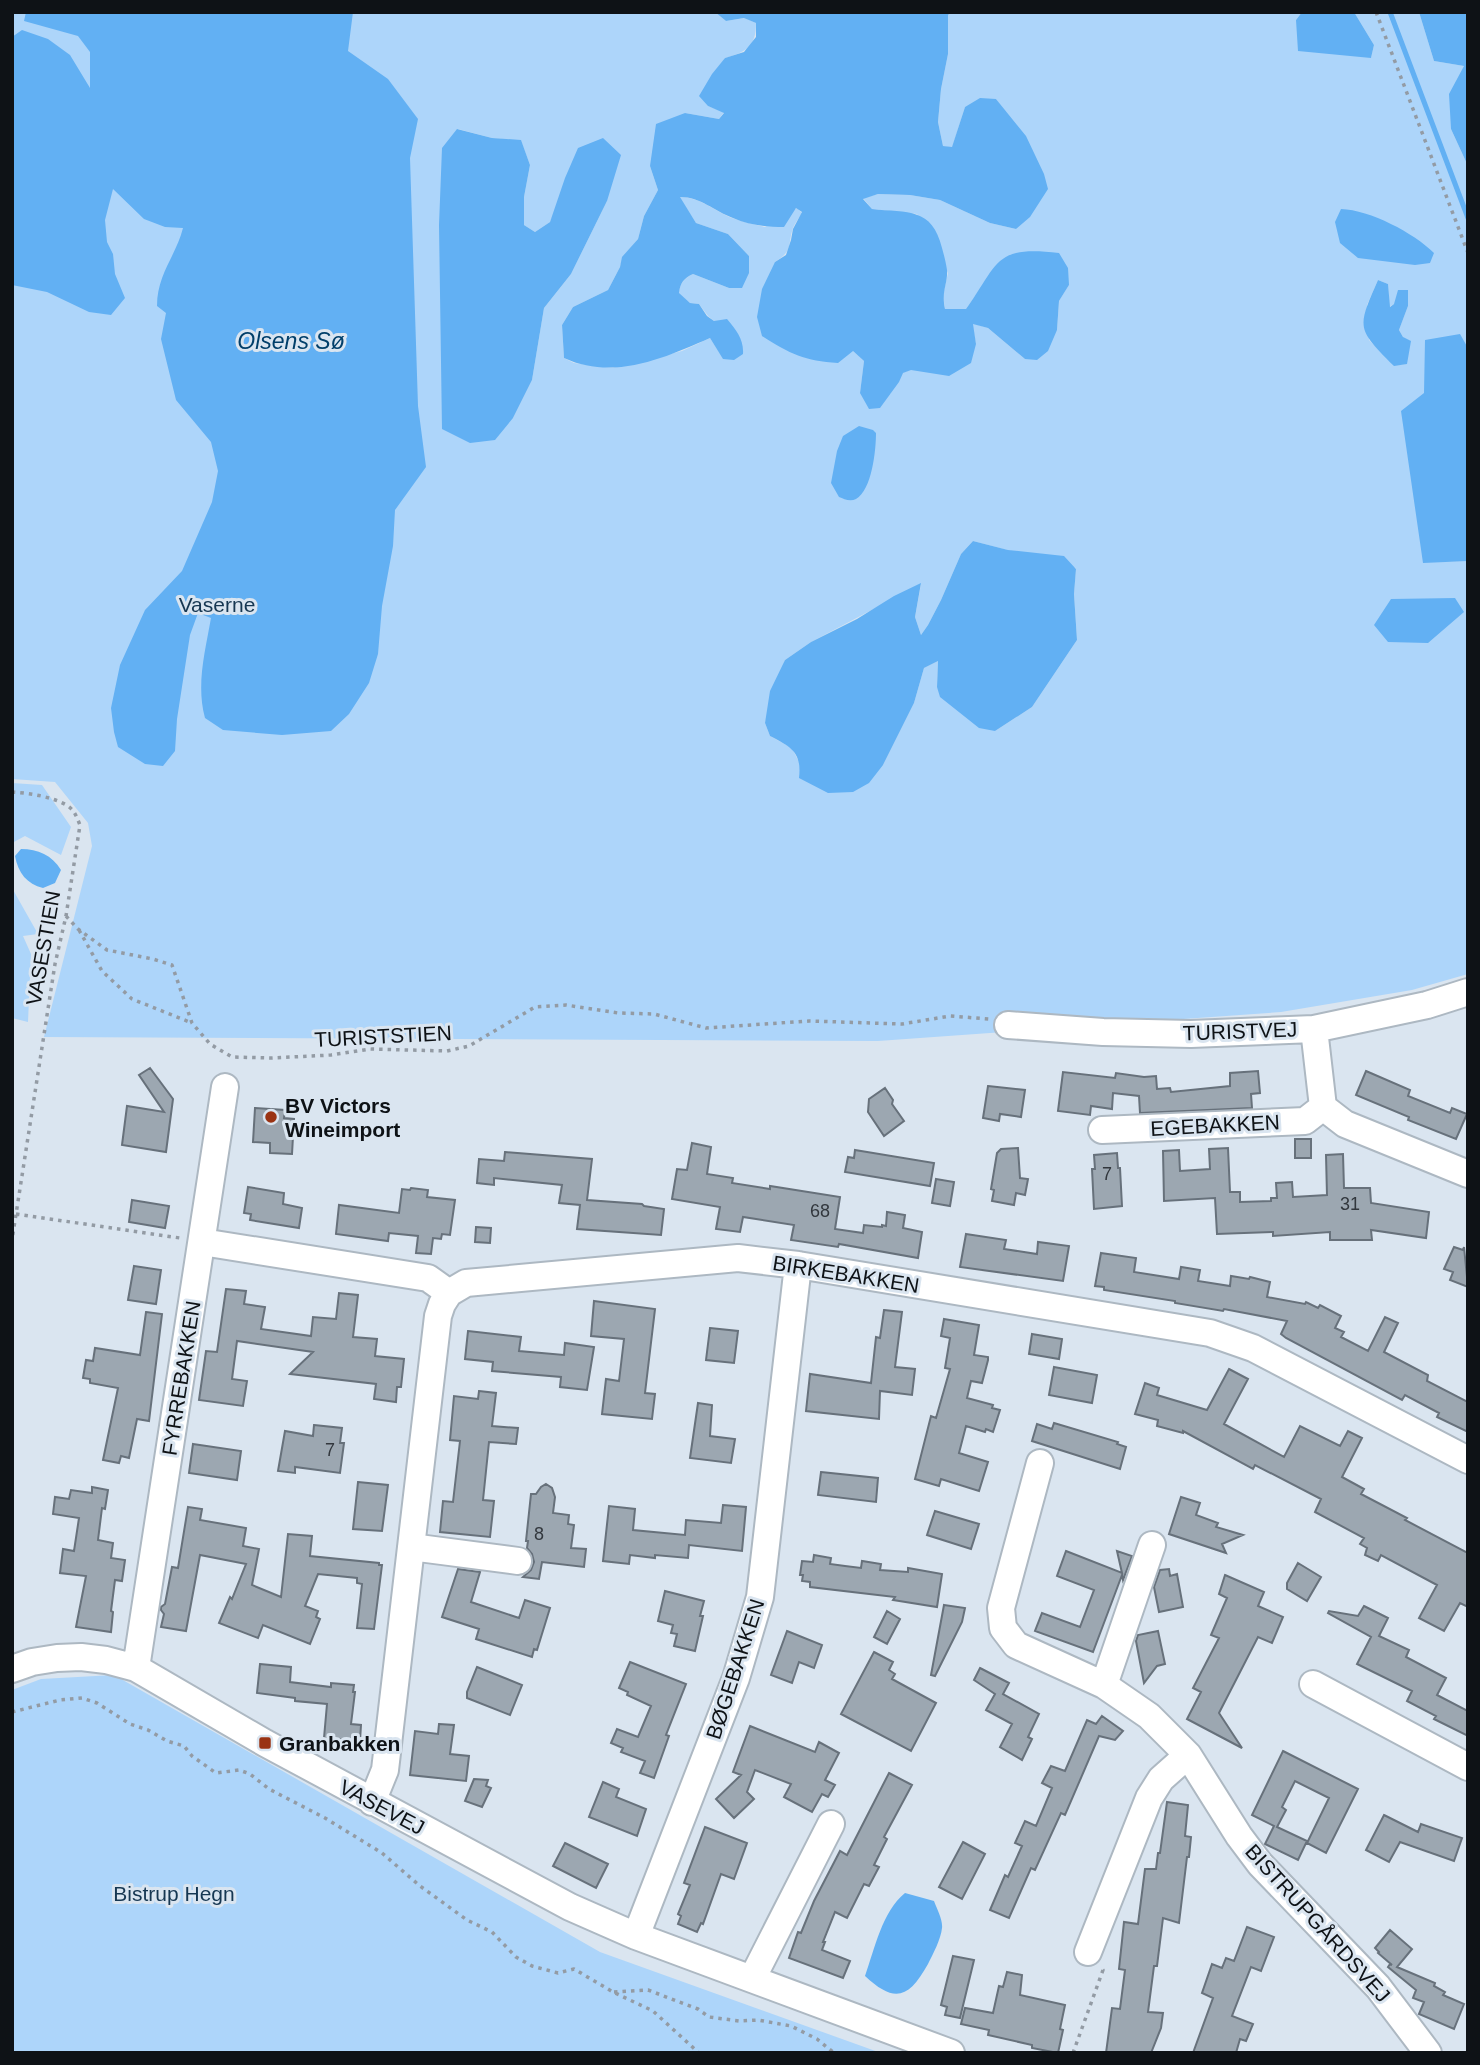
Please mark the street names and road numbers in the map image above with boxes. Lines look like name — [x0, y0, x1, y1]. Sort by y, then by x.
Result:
street label: VASESTIEN — [22, 889, 64, 1007]
street label: TURISTVEJ — [1182, 1018, 1298, 1044]
street label: TURISTSTIEN — [314, 1021, 452, 1051]
street label: EGEBAKKEN — [1150, 1110, 1280, 1140]
street label: BIRKEBAKKEN — [771, 1251, 921, 1297]
street label: FYRREBAKKEN — [157, 1299, 205, 1457]
street label: BØGEBAKKEN — [702, 1596, 768, 1742]
street label: VASEVEJ — [336, 1775, 428, 1839]
street label: BISTRUPGÅRDSVEJ — [1241, 1839, 1395, 2007]

